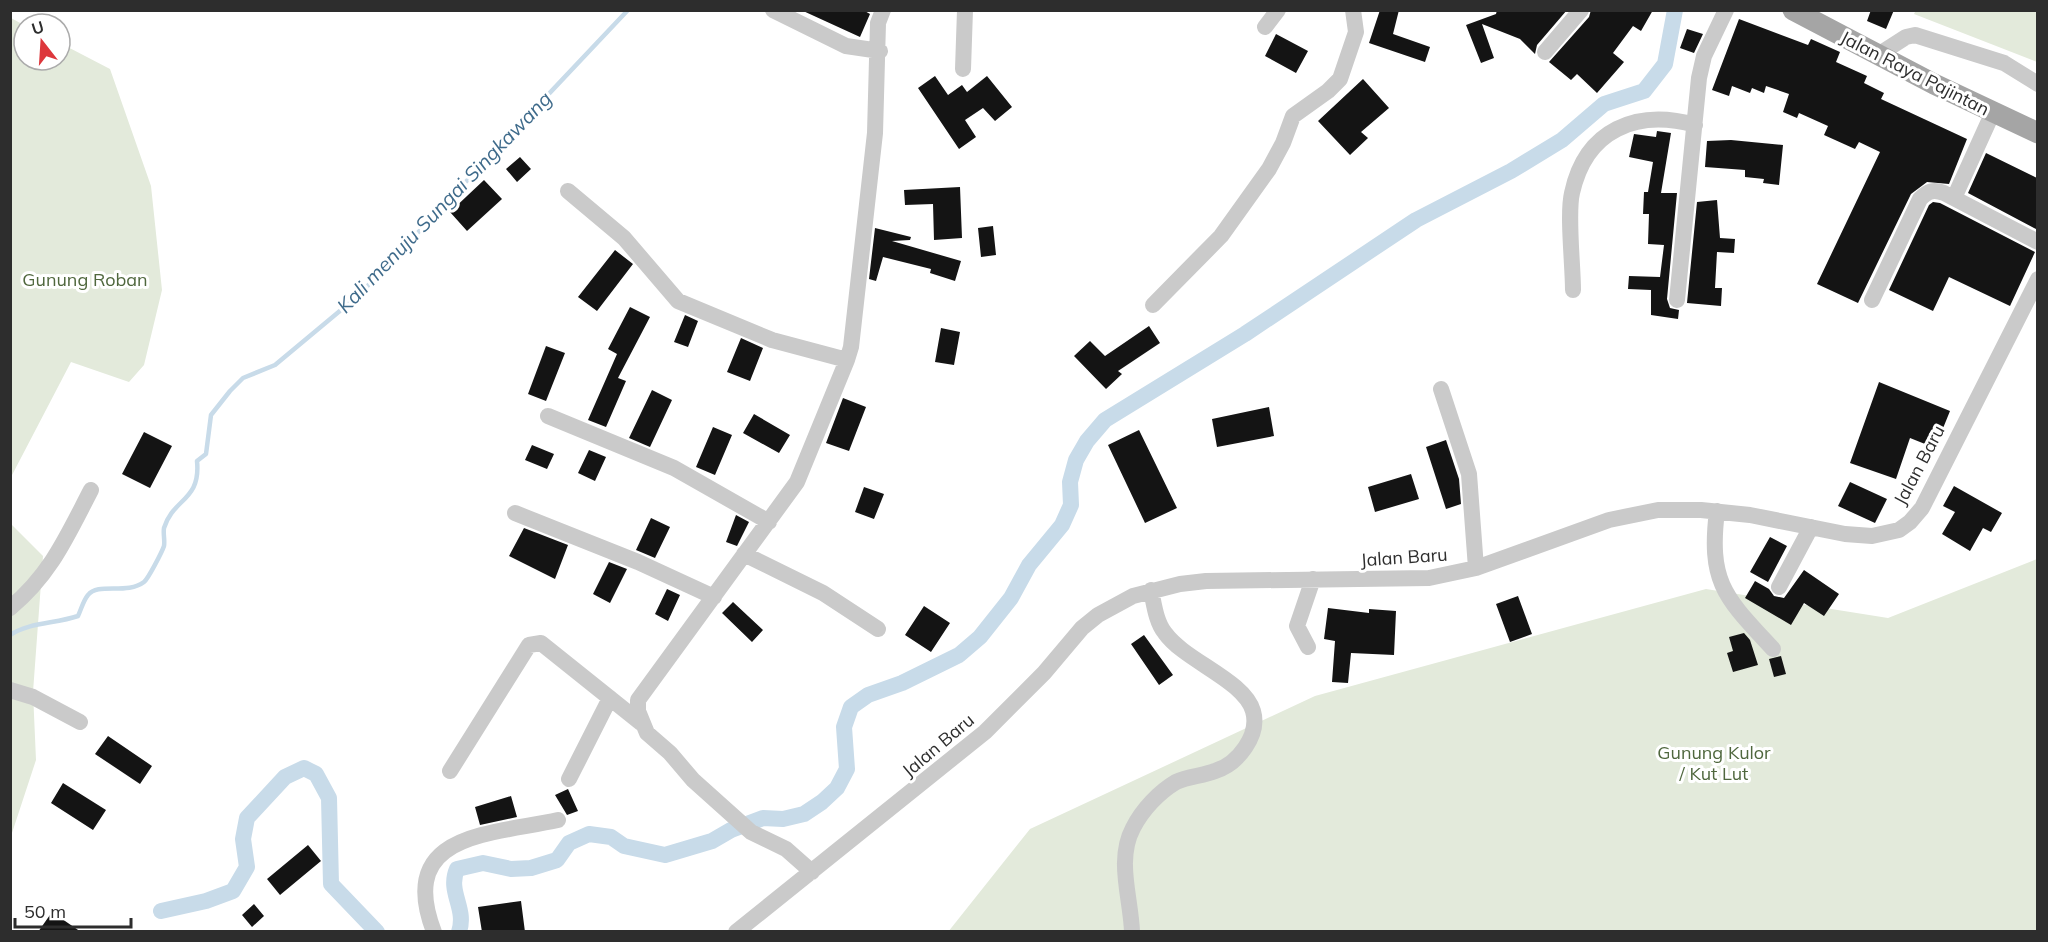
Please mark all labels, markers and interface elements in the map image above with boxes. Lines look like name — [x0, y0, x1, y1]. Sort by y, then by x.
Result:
north arrow — [12, 12, 72, 72]
text: U — [29, 16, 46, 39]
street label: Jalan Raya Pajintan — [1837, 26, 1993, 120]
water label: Kali menuju Sungai Singkawang — [331, 86, 557, 318]
park label: Gunung Roban — [22, 268, 148, 291]
street label: Jalan Baru — [1888, 421, 1950, 509]
street label: Jalan Baru — [1360, 542, 1448, 572]
street label: Jalan Baru — [897, 708, 979, 782]
park label: Gunung Kulor / Kut Lut — [1657, 741, 1771, 785]
scale bar — [15, 891, 130, 929]
text: 50 m — [24, 900, 66, 923]

